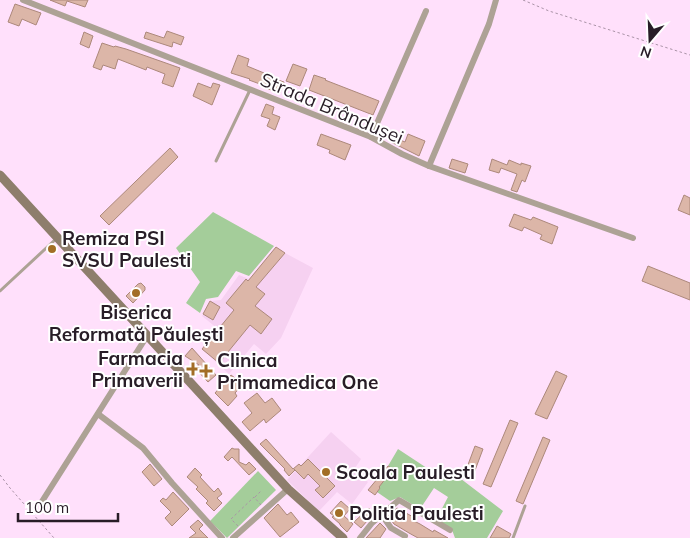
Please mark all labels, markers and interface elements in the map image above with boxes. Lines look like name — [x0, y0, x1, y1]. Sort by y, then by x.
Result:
north arrow — [625, 15, 675, 65]
text: N — [638, 42, 654, 63]
street label: Strada Brândușei — [256, 67, 407, 150]
place label: Remiza PSI SVSU Paulesti — [62, 226, 191, 272]
marker: Remiza PSI SVSU Paulesti — [46, 243, 58, 255]
marker: Biserica Reformată Păulești — [130, 287, 142, 299]
place label: Biserica Reformată Păulești — [49, 300, 223, 346]
place label: Farmacia Primaverii — [91, 346, 183, 392]
place label: Clinica Primamedica One — [217, 348, 378, 394]
marker: Farmacia Primaverii — [187, 363, 199, 375]
marker: Clinica Primamedica One — [199, 364, 213, 378]
place label: Scoala Paulesti — [336, 460, 475, 484]
marker: Scoala Paulesti — [320, 466, 332, 478]
scale bar — [18, 490, 118, 522]
text: 100 m — [25, 498, 69, 517]
place label: Politia Paulesti — [349, 501, 484, 525]
marker: Politia Paulesti — [333, 507, 345, 519]

